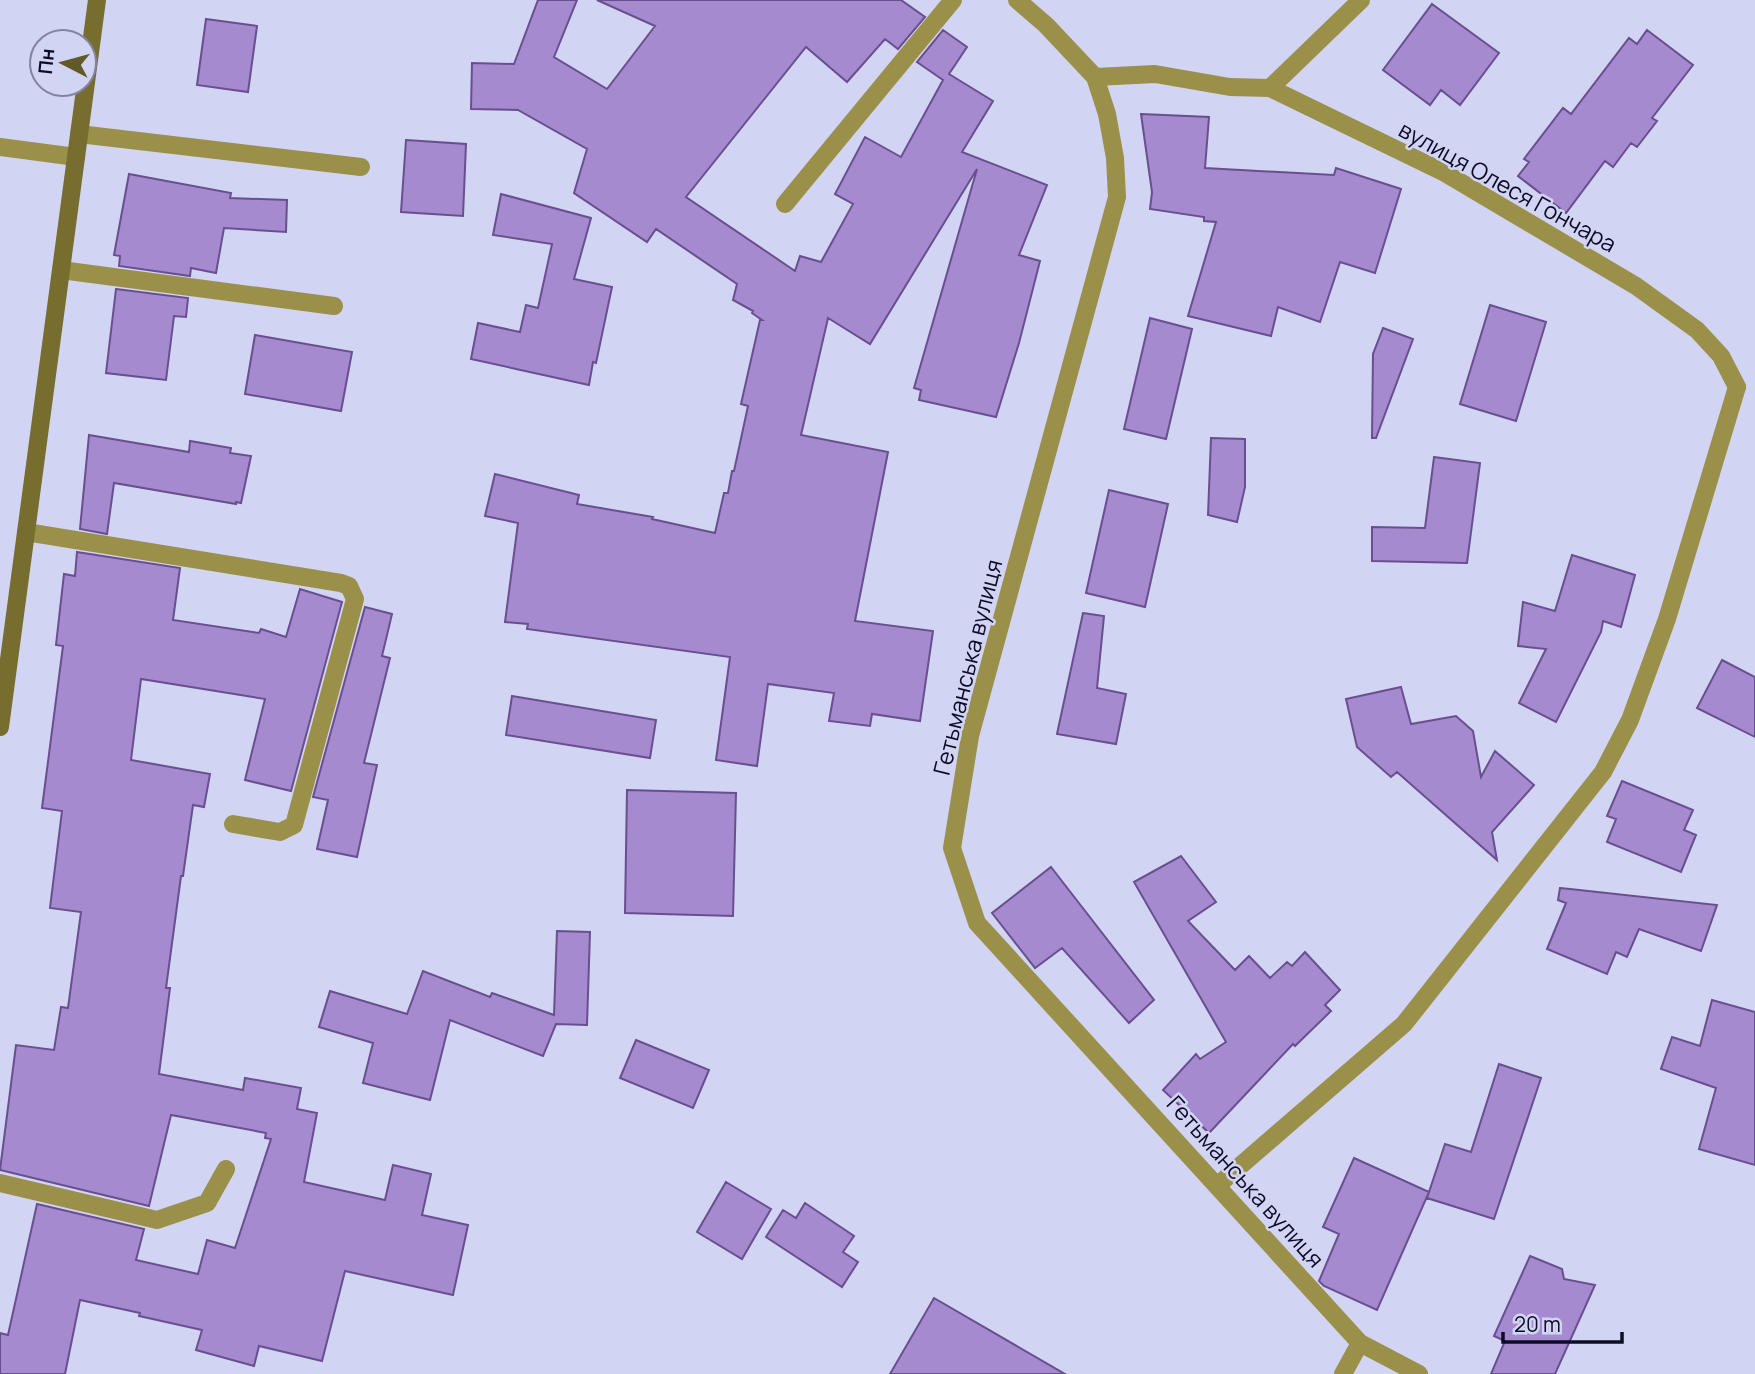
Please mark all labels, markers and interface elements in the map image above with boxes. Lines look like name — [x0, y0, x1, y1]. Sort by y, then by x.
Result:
north arrow — [28, 28, 98, 98]
text: Пн — [32, 47, 60, 75]
street label: вулиця Олеся Гончара — [1393, 113, 1623, 259]
street label: Гетьманська вулиця — [925, 556, 1009, 778]
street label: Гетьманська вулиця — [1160, 1088, 1332, 1274]
scale bar — [1503, 1300, 1622, 1344]
text: 20 m — [1514, 1310, 1561, 1338]

